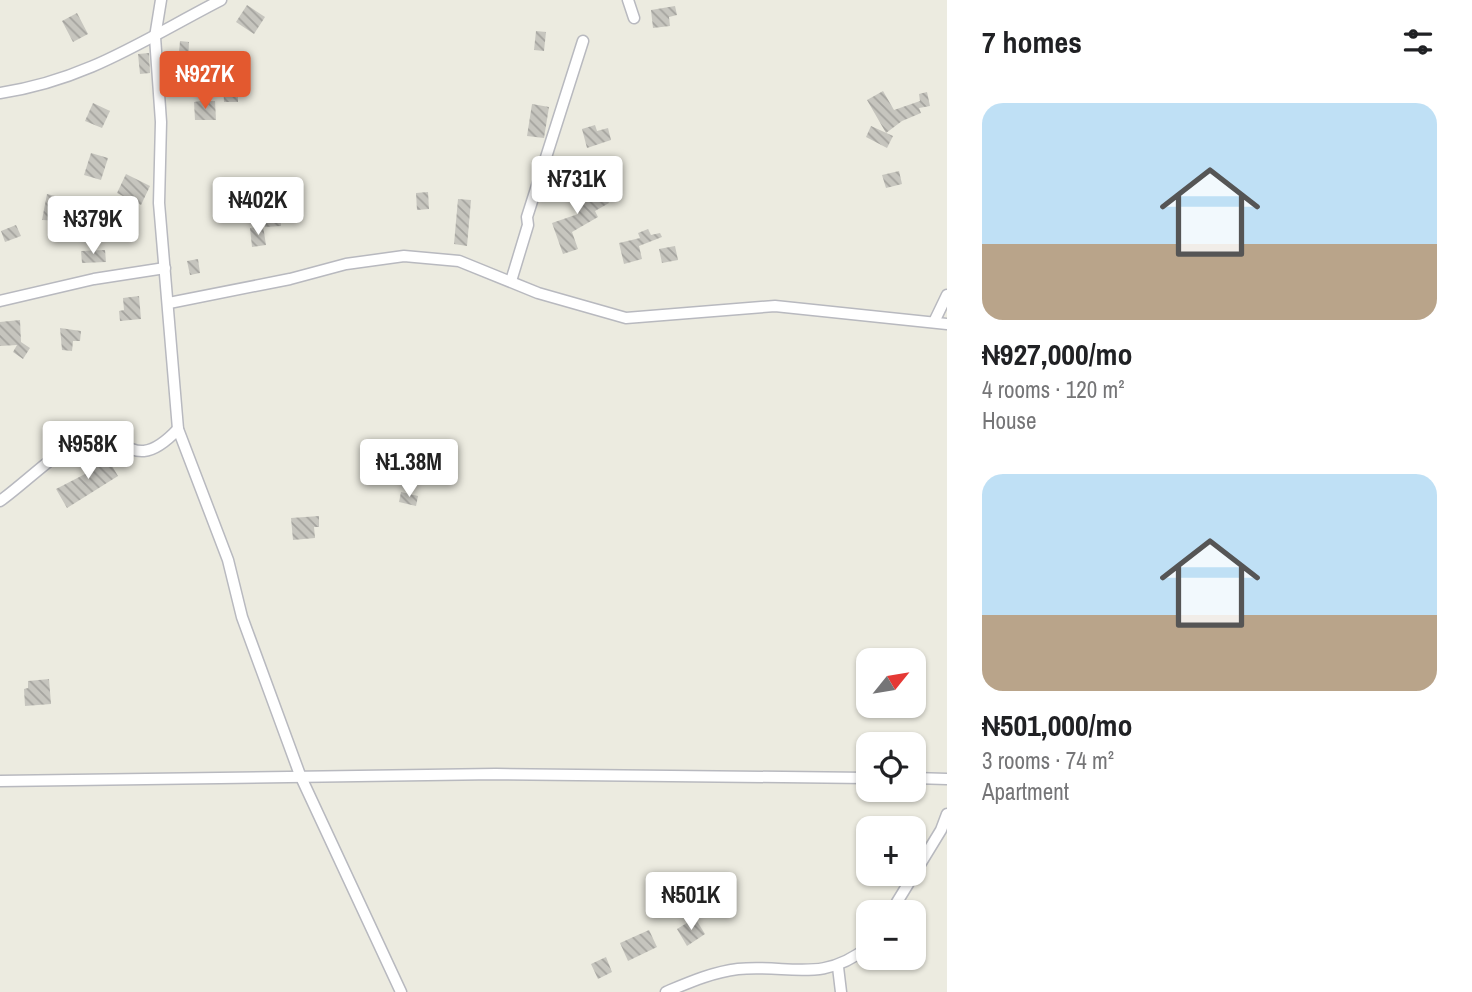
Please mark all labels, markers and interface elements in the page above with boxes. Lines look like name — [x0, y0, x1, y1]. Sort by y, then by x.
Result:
text: 7 homes — [982, 22, 1082, 62]
icon: filters — [1399, 23, 1437, 61]
pin: ₦927K — [156, 52, 254, 111]
text: ₦927K — [176, 58, 234, 89]
icon: home — [1147, 149, 1273, 275]
pin: ₦731K — [528, 156, 626, 216]
text: ₦731K — [548, 163, 606, 194]
pin: ₦402K — [209, 177, 307, 237]
text: ₦402K — [229, 184, 287, 215]
pin: ₦379K — [44, 196, 142, 256]
text: ₦379K — [64, 203, 122, 234]
text: ₦927,000/mo — [982, 334, 1132, 374]
text: 4 rooms · 120 m² — [982, 374, 1125, 405]
text: House — [982, 405, 1037, 436]
pin: ₦958K — [39, 421, 137, 481]
text: ₦958K — [59, 428, 117, 459]
pin: ₦1.38M — [352, 440, 466, 499]
text: ₦1.38M — [376, 446, 442, 477]
icon: home — [1147, 520, 1273, 646]
north arrow — [856, 648, 926, 718]
map controls — [856, 648, 926, 970]
text: ₦501,000/mo — [982, 705, 1132, 745]
button: locate — [856, 732, 926, 802]
text: 3 rooms · 74 m² — [982, 745, 1114, 776]
text: Apartment — [982, 776, 1069, 807]
button: + — [856, 816, 926, 886]
pin: ₦501K — [642, 872, 740, 932]
text: ₦501K — [662, 879, 720, 910]
button: − — [856, 900, 926, 970]

